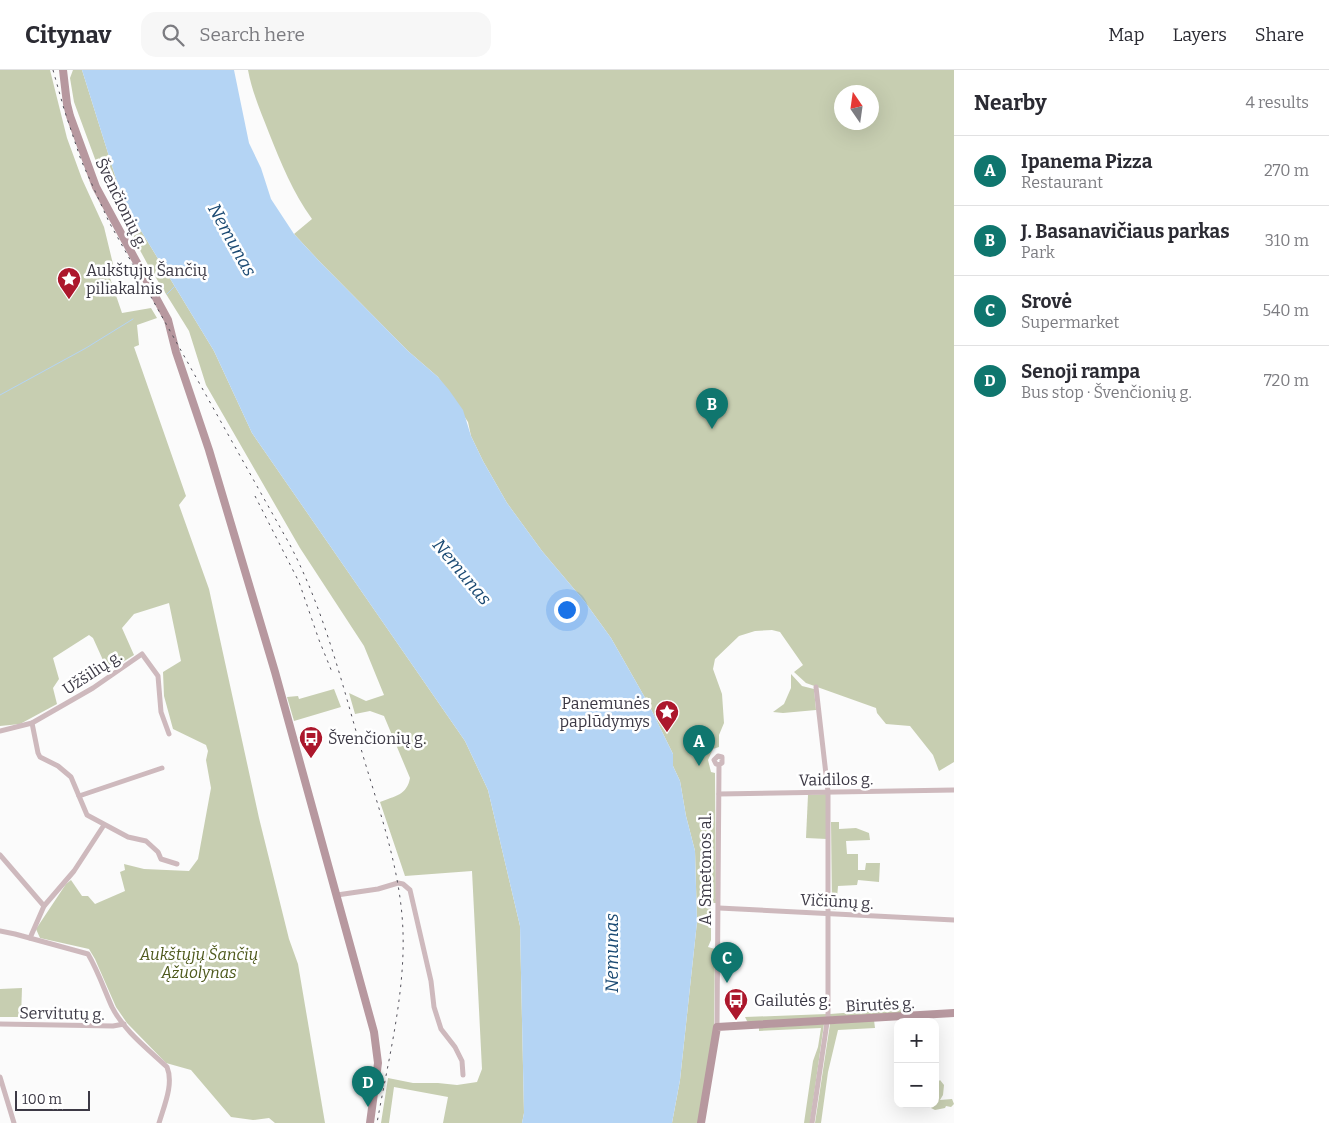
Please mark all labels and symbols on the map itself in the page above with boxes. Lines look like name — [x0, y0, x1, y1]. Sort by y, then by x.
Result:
north arrow — [834, 85, 879, 130]
street label: Švenčionių g. — [91, 154, 153, 252]
water label: Nemunas — [203, 200, 261, 281]
place label: Aukštųjų Šančių piliakalnis — [86, 260, 207, 298]
place icon: Aukštųjų Šančių piliakalnis — [56, 266, 82, 300]
pin: B — [696, 388, 728, 429]
water label: Nemunas — [428, 534, 496, 610]
your location — [554, 597, 580, 623]
street label: Užšilių g. — [59, 646, 125, 699]
place label: Panemunės paplūdymys — [560, 694, 650, 731]
place icon: Panemunės paplūdymys — [654, 699, 680, 733]
bus stop icon: Švenčionių g. — [298, 725, 324, 759]
pin: A — [683, 725, 715, 766]
place label: Švenčionių g. — [328, 728, 426, 748]
street label: Vaidilos g. — [799, 769, 873, 790]
street label: A. Smetonos al. — [696, 813, 715, 925]
street label: Vičiūnų g. — [800, 890, 874, 913]
water label: Nemunas — [601, 913, 623, 993]
pin: C — [711, 942, 743, 983]
park label: Aukštųjų Šančių Ąžuolynas — [139, 944, 258, 982]
bus stop icon: Gailutės g. — [723, 987, 749, 1021]
place label: Gailutės g. — [754, 991, 831, 1010]
street label: Birutės g. — [845, 993, 915, 1016]
street label: Servitutų g. — [19, 1003, 105, 1024]
pin: D — [352, 1066, 384, 1107]
scale bar — [15, 1088, 90, 1111]

